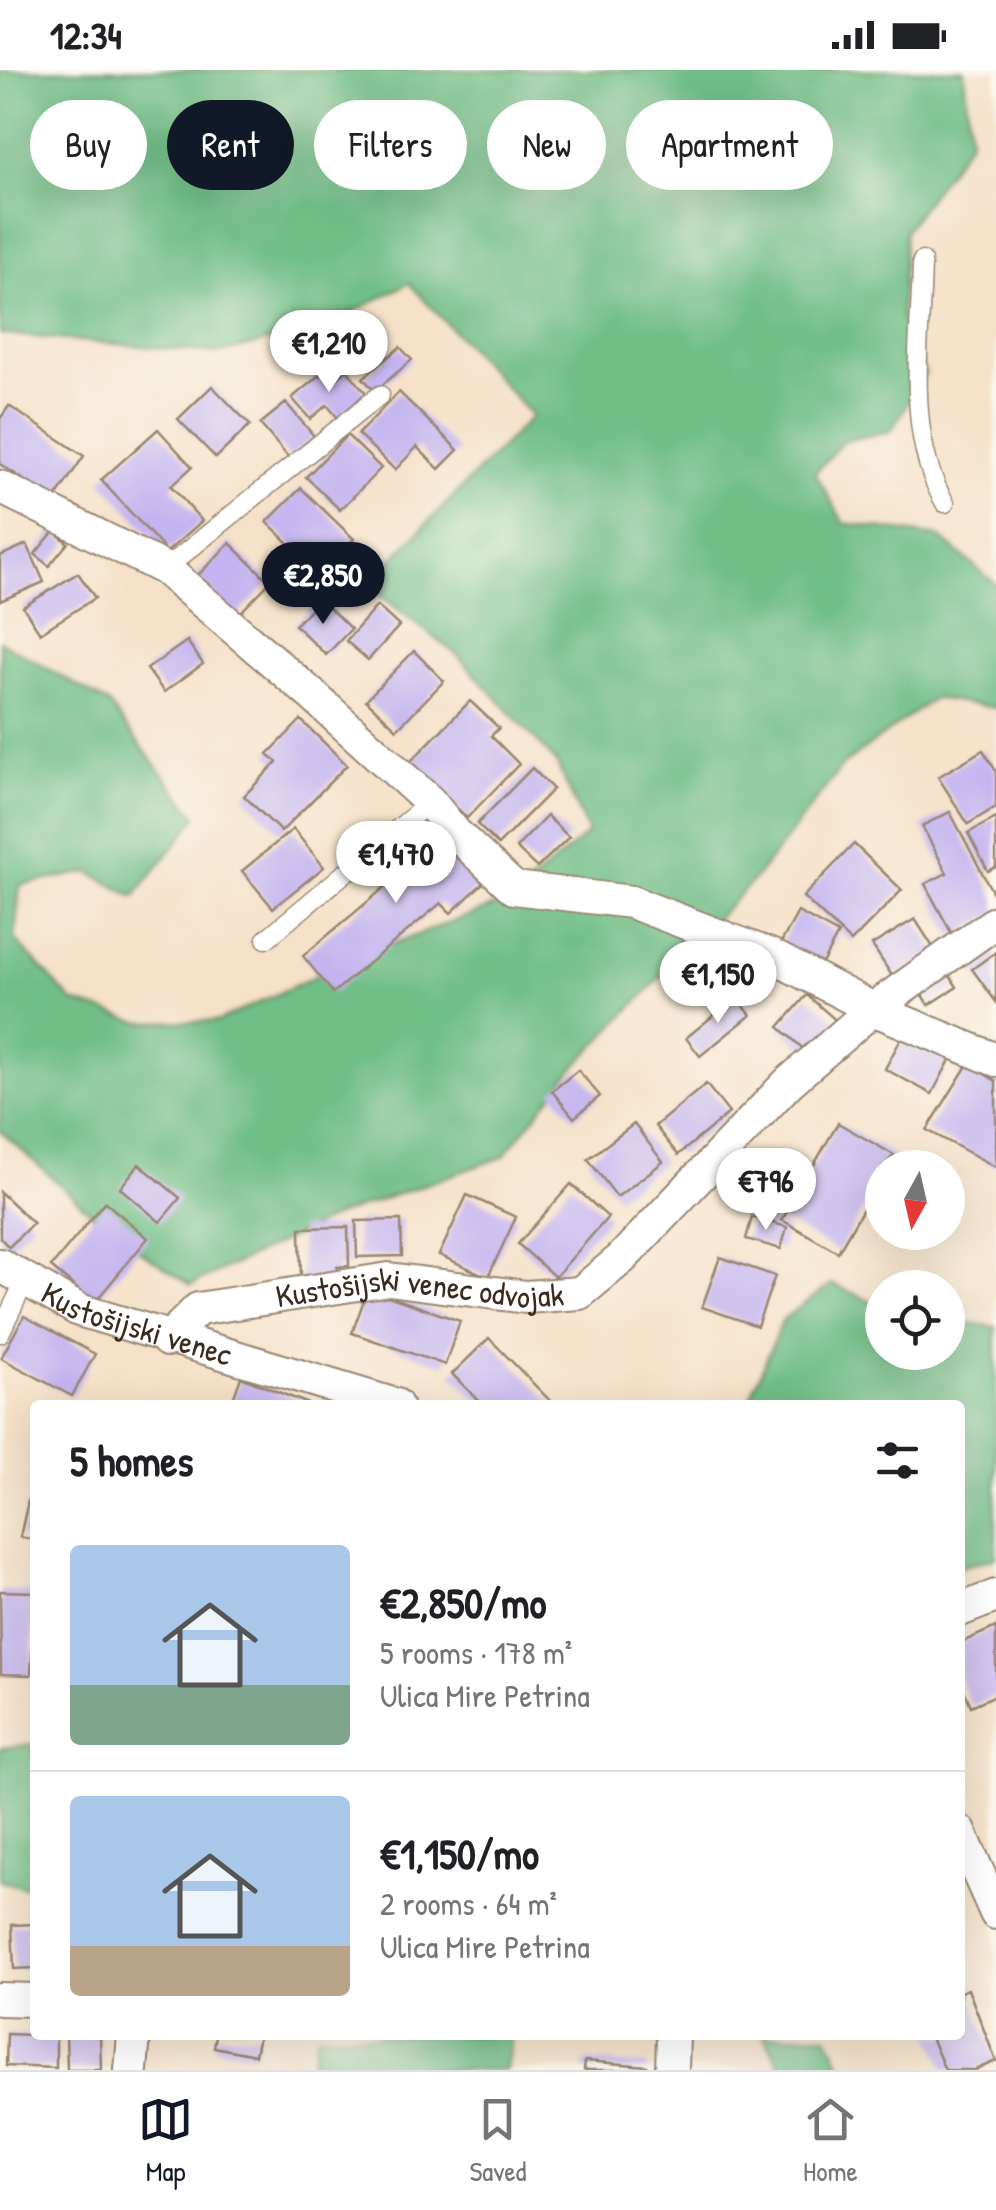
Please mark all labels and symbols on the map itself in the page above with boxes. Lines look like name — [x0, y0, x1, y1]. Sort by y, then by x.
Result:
pin: €1,210 — [248, 310, 410, 395]
pin: €2,850 — [242, 542, 404, 627]
pin: €1,470 — [315, 821, 477, 906]
pin: €1,150 — [637, 941, 799, 1026]
pin: €796 — [707, 1148, 825, 1233]
north arrow — [865, 1150, 965, 1250]
street label: Kustošijski venec odvojak — [273, 1257, 565, 1318]
street label: Kustošijski venec — [34, 1271, 237, 1376]

